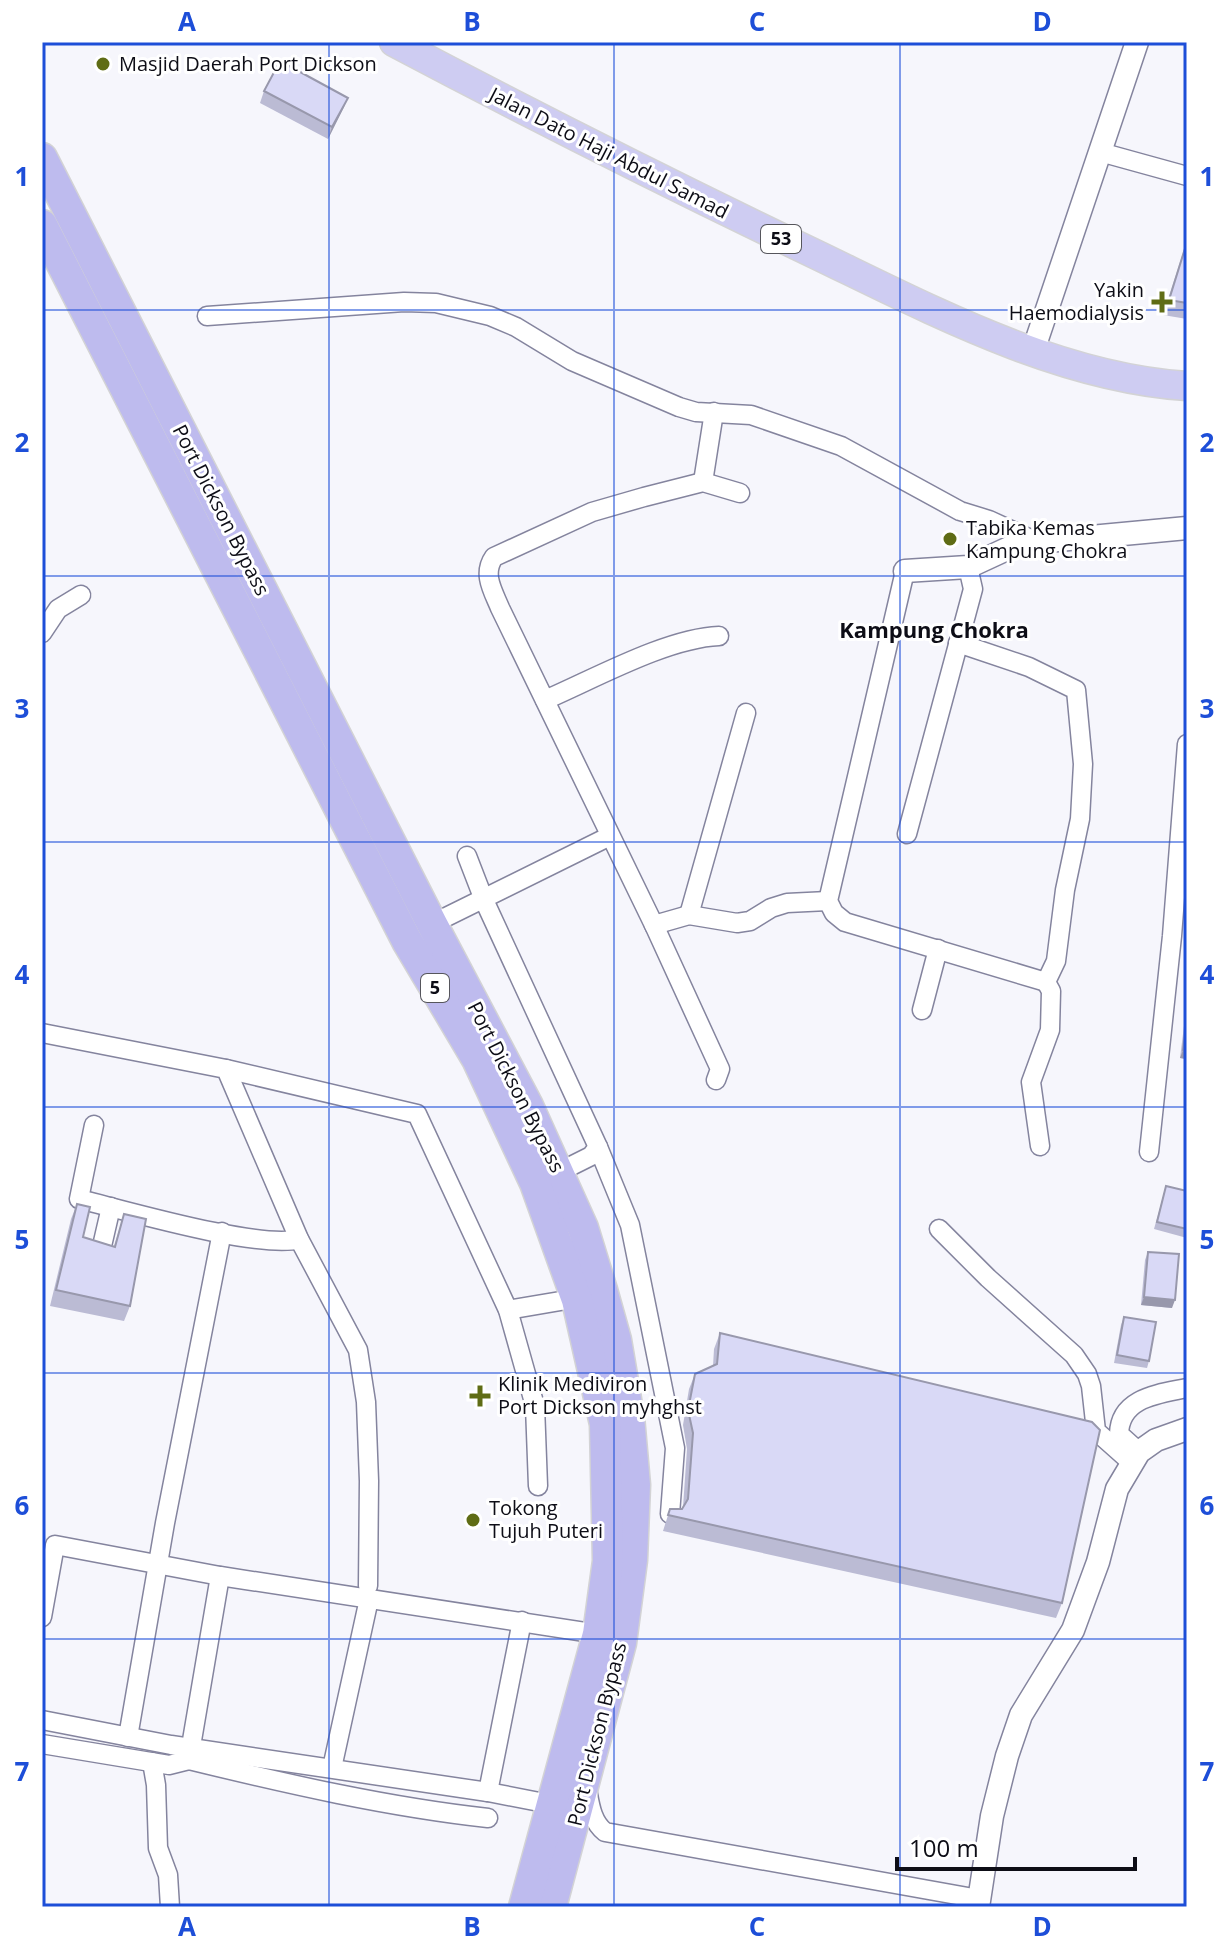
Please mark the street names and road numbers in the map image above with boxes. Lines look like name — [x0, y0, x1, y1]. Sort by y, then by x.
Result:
street label: Jalan Dato Haji Abdul Samad — [483, 80, 733, 225]
road number: 53 — [761, 225, 801, 253]
street label: Port Dickson Bypass — [167, 420, 276, 600]
road number: 5 — [421, 974, 449, 1002]
street label: Port Dickson Bypass — [462, 997, 571, 1177]
street label: Port Dickson Bypass — [561, 1639, 632, 1829]

